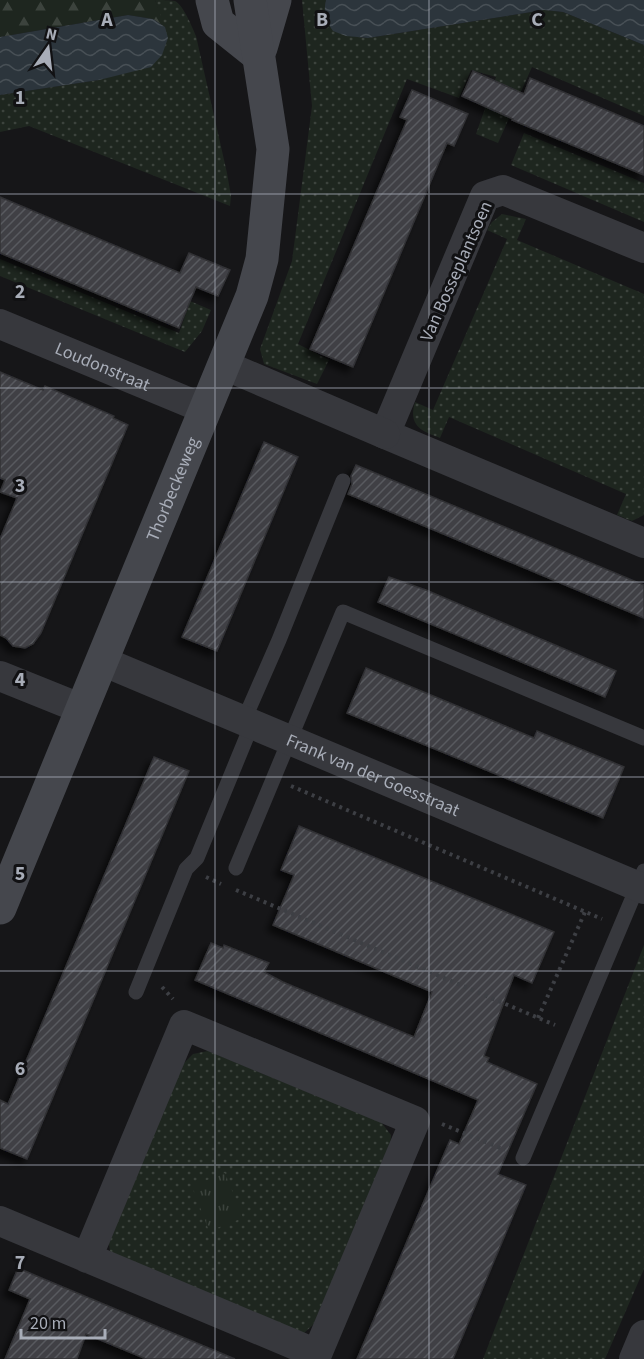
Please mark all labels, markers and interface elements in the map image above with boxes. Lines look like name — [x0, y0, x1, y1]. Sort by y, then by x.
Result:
text: A — [100, 6, 113, 34]
text: B — [316, 6, 328, 34]
text: C — [531, 6, 543, 34]
north arrow — [18, 18, 78, 78]
text: N — [44, 22, 59, 46]
text: 1 — [15, 84, 25, 112]
street label: Van Bosseplantsoen — [414, 197, 499, 345]
text: 2 — [15, 278, 25, 306]
street label: Loudonstraat — [51, 336, 154, 398]
street label: Thorbeckeweg — [140, 433, 206, 545]
text: 3 — [15, 472, 25, 500]
text: 4 — [15, 666, 26, 694]
street label: Frank van der Goesstraat — [282, 728, 463, 823]
text: 5 — [15, 860, 25, 888]
text: 6 — [15, 1055, 25, 1083]
text: 7 — [15, 1249, 25, 1277]
scale bar — [21, 1302, 105, 1340]
text: 20 m — [30, 1311, 66, 1336]

